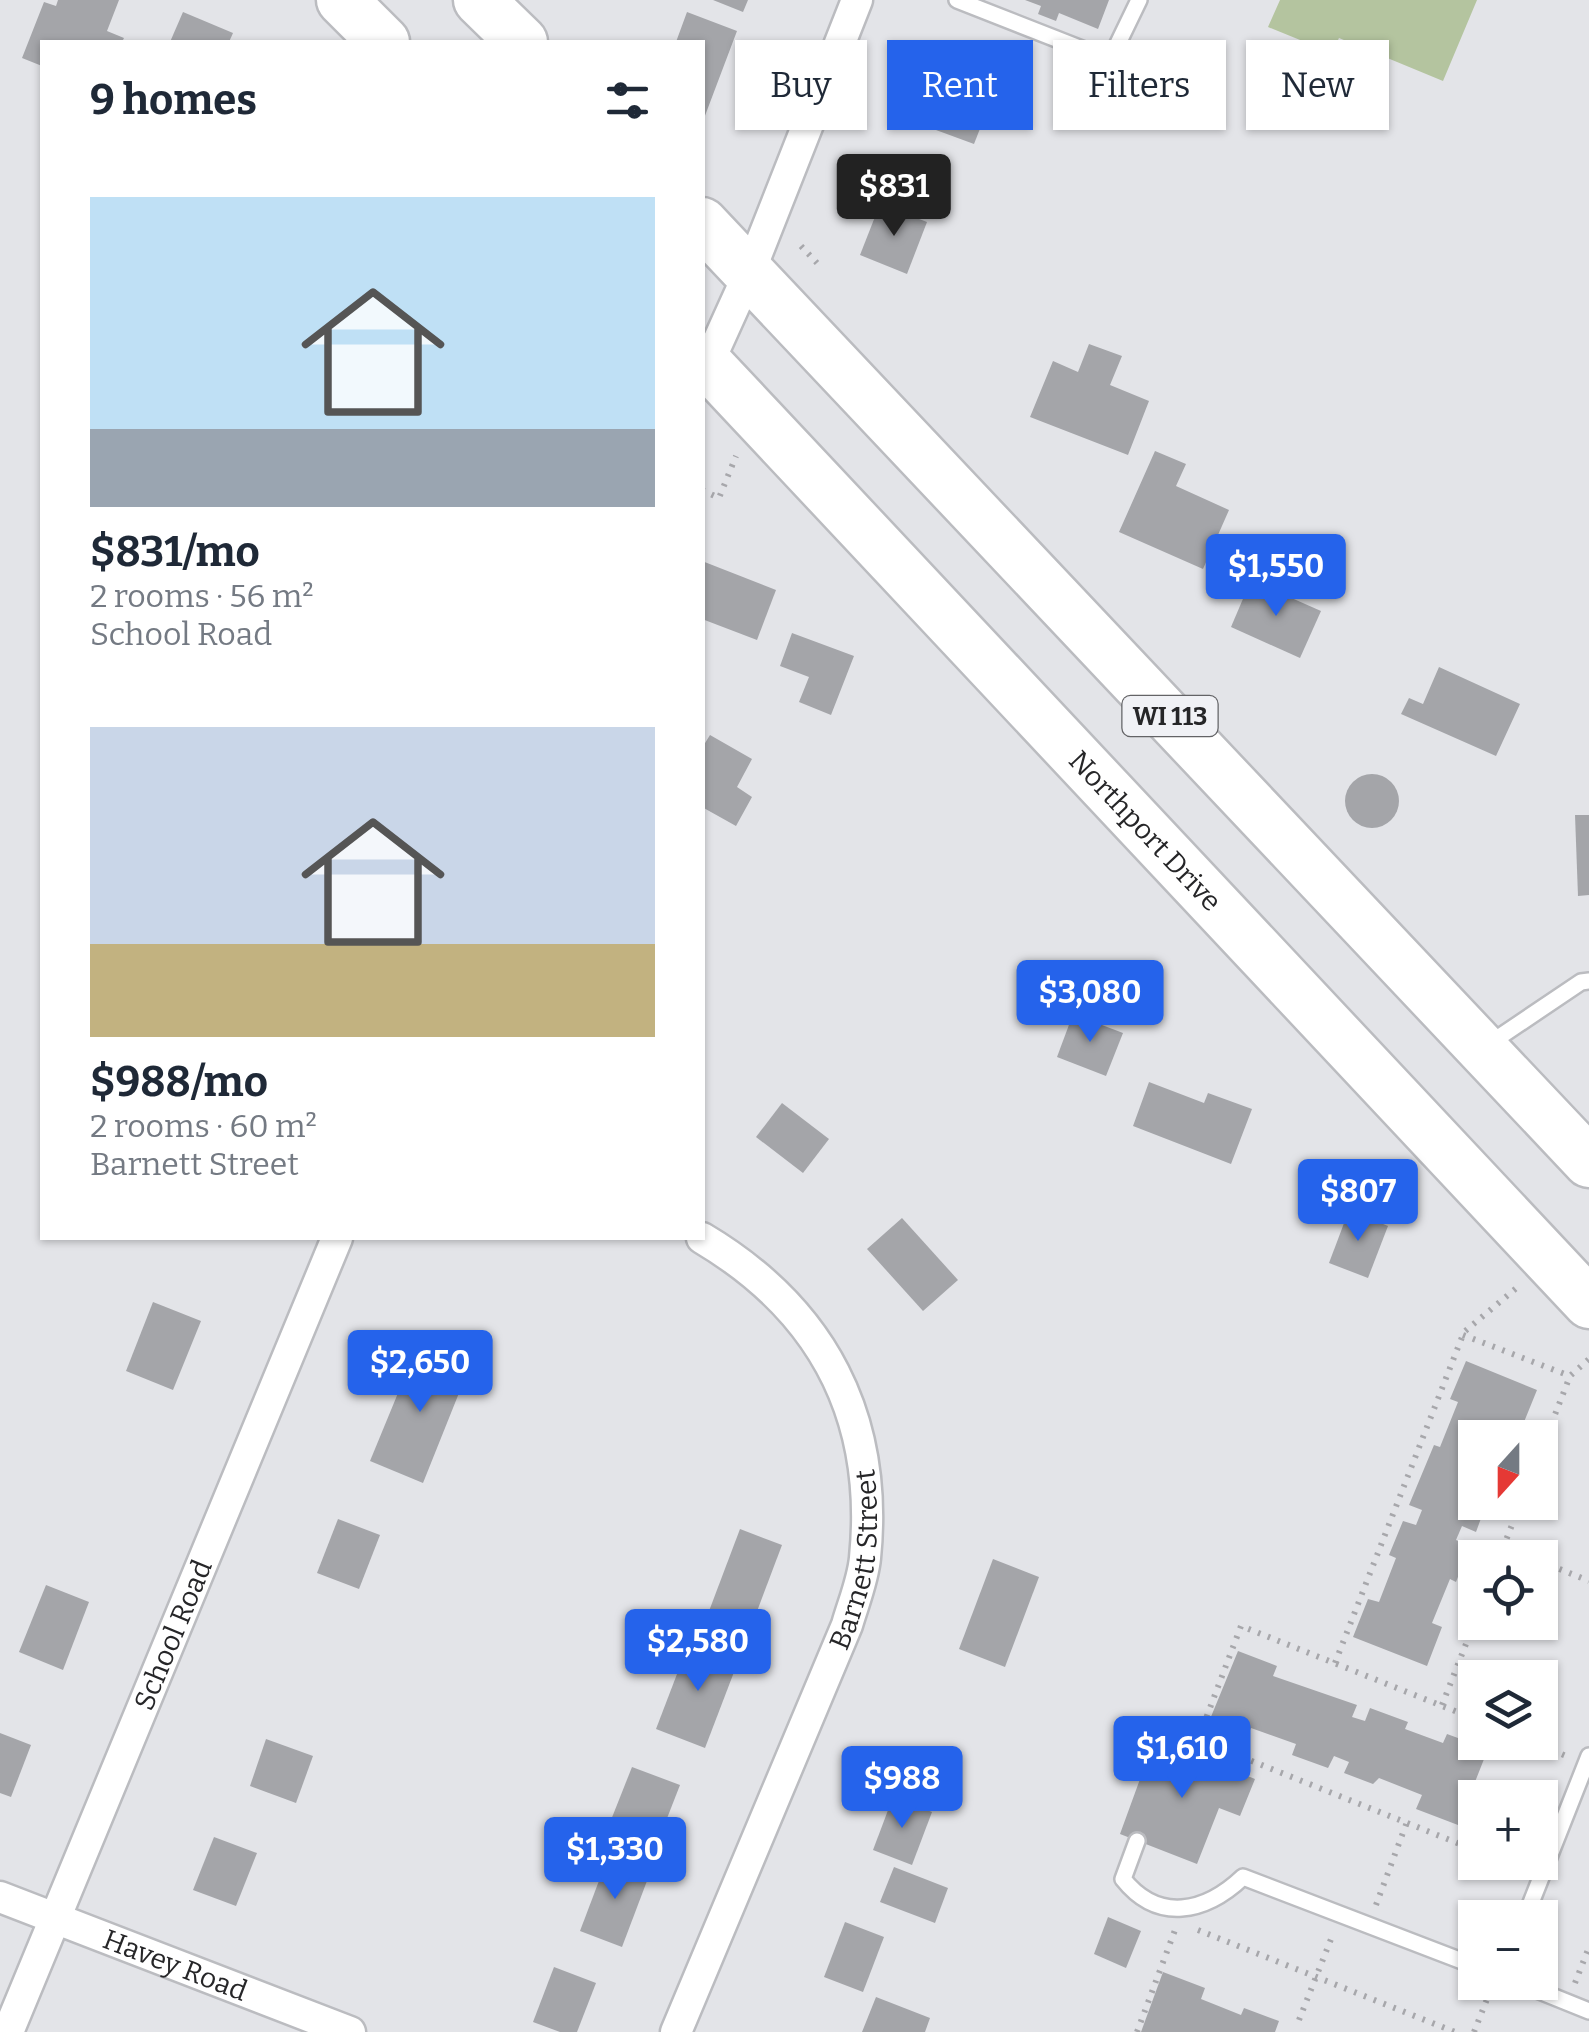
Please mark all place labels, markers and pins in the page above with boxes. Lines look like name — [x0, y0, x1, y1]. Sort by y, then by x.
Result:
pin: $831 — [835, 154, 953, 239]
pin: $1,550 — [1195, 534, 1357, 619]
pin: $3,080 — [1009, 960, 1171, 1045]
pin: $807 — [1299, 1159, 1417, 1244]
pin: $2,650 — [339, 1330, 501, 1415]
pin: $2,580 — [617, 1609, 779, 1694]
pin: $1,610 — [1101, 1716, 1263, 1801]
pin: $988 — [843, 1746, 961, 1831]
pin: $1,330 — [534, 1817, 696, 1902]

